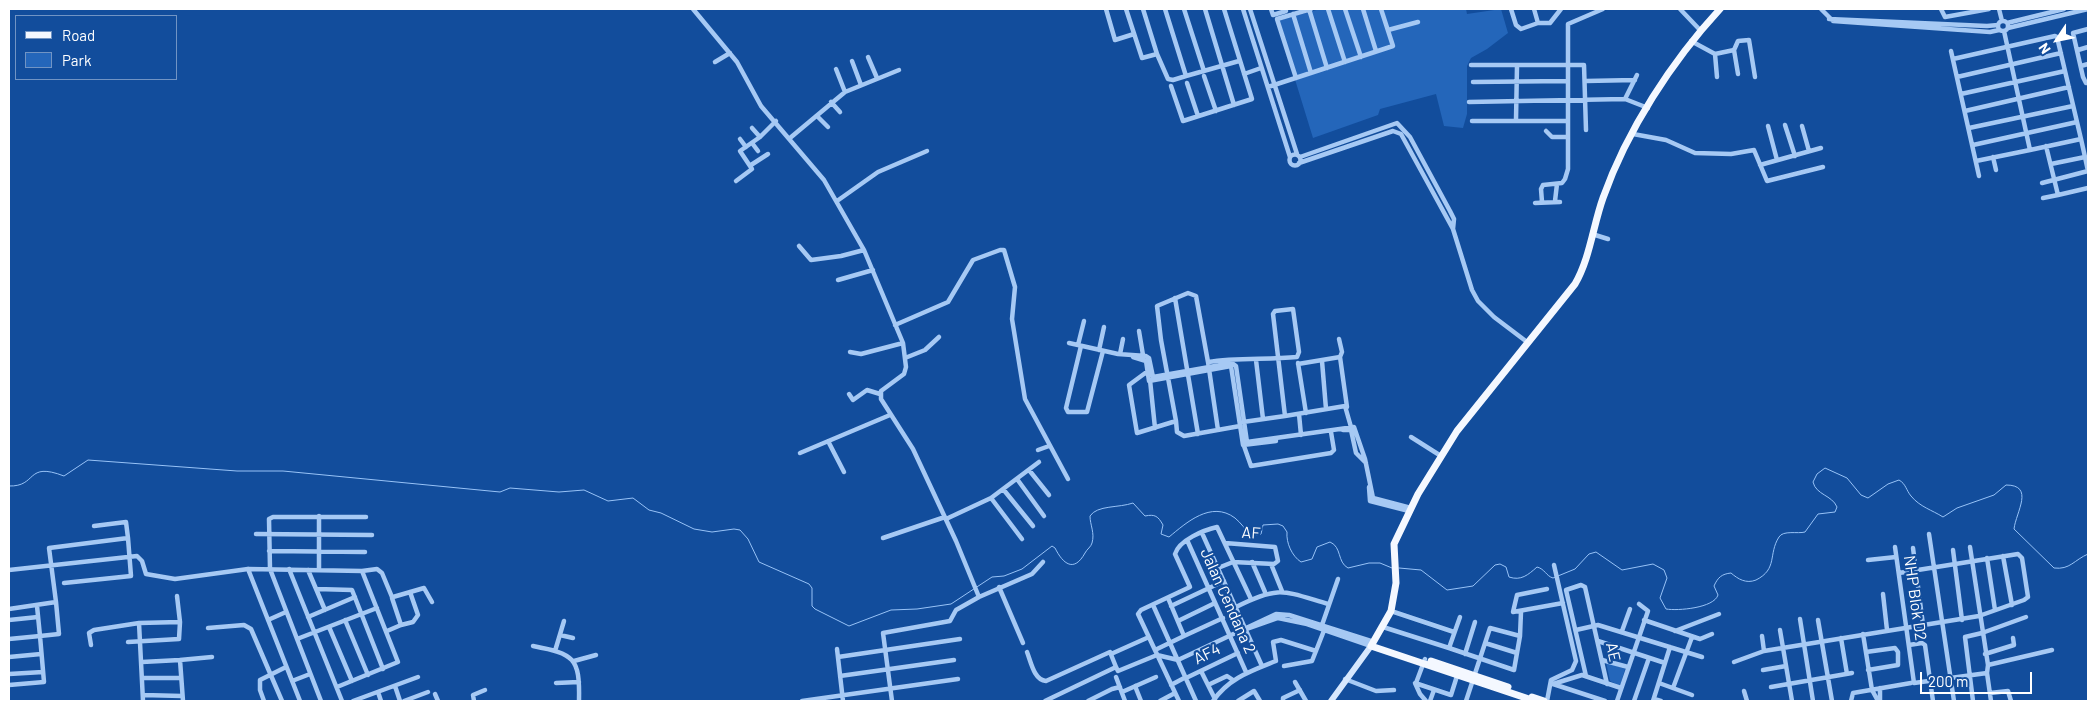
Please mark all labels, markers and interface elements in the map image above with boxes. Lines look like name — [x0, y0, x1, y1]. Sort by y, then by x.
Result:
legend — [15, 15, 178, 80]
north arrow — [2032, 15, 2082, 65]
text: Road — [62, 26, 95, 44]
text: N — [2034, 40, 2054, 57]
text: Park — [62, 51, 91, 69]
street label: AF — [1241, 523, 1261, 543]
street label: Jalan Cendana 2 — [1196, 545, 1260, 657]
street label: NHP Blok D2 — [1900, 554, 1930, 642]
street label: AF4 — [1190, 639, 1224, 669]
street label: AE — [1601, 640, 1625, 664]
scale bar — [1922, 662, 2034, 694]
text: 200 m — [1928, 672, 1968, 690]

